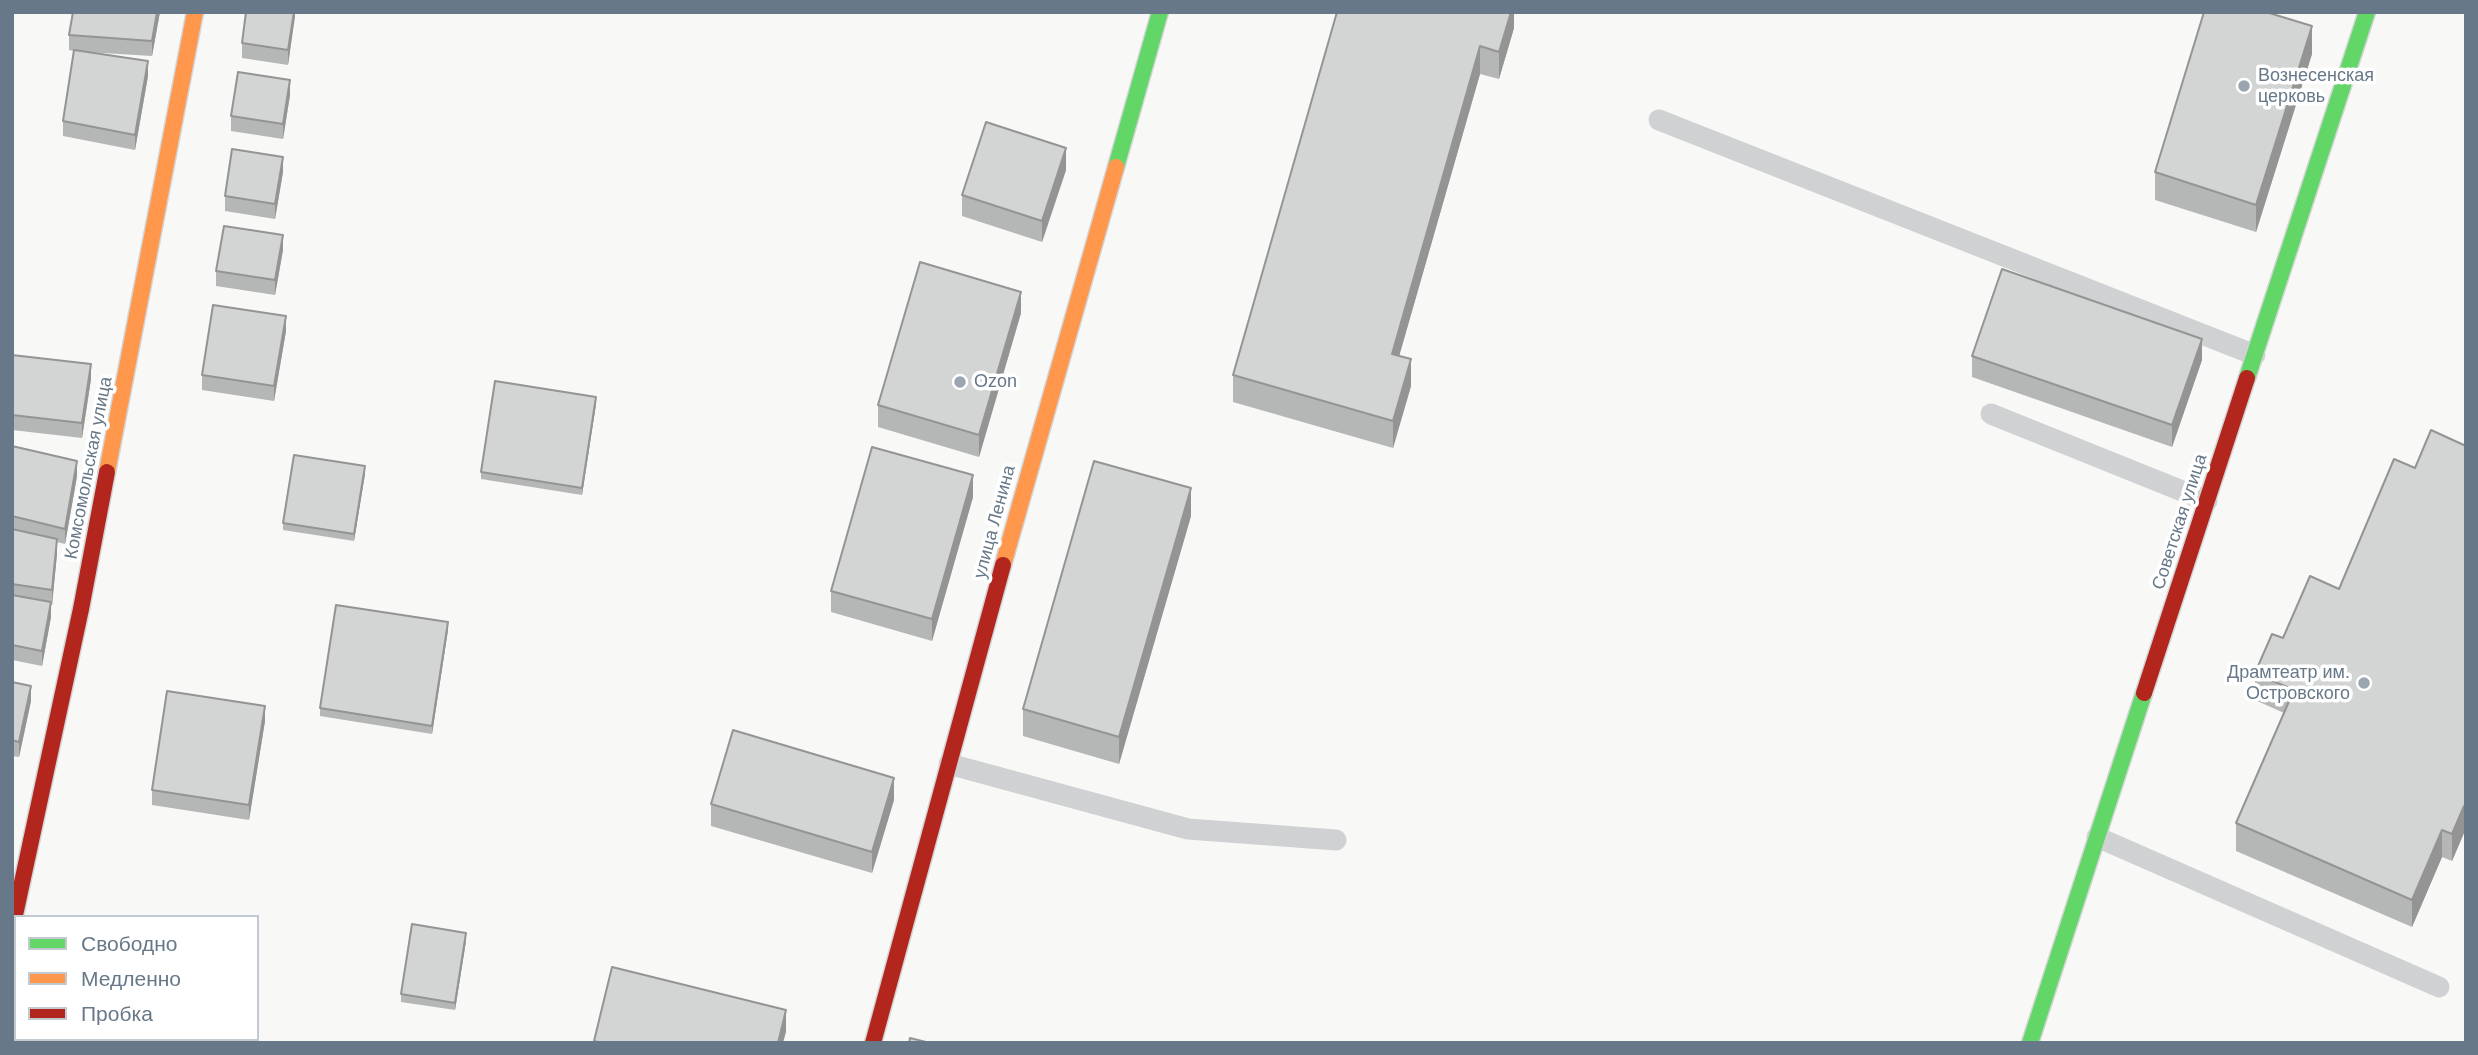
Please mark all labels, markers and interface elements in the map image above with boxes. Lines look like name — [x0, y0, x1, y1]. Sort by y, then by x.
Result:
place label: Вознесенская церковь — [2258, 65, 2374, 108]
marker: Вознесенская церковь — [2236, 78, 2252, 94]
place label: Ozon — [974, 371, 1017, 393]
marker: Ozon — [952, 374, 968, 390]
street label: Комсомольская улица — [61, 375, 117, 561]
street label: Советская улица — [2148, 451, 2212, 593]
street label: улица Ленина — [970, 463, 1020, 581]
place label: Драмтеатр им. Островского — [2227, 662, 2350, 704]
marker: Драмтеатр им. Островского — [2356, 675, 2372, 691]
legend — [14, 915, 259, 1041]
text: Свободно — [81, 932, 178, 955]
text: Медленно — [81, 967, 181, 990]
text: Пробка — [81, 1002, 153, 1025]

